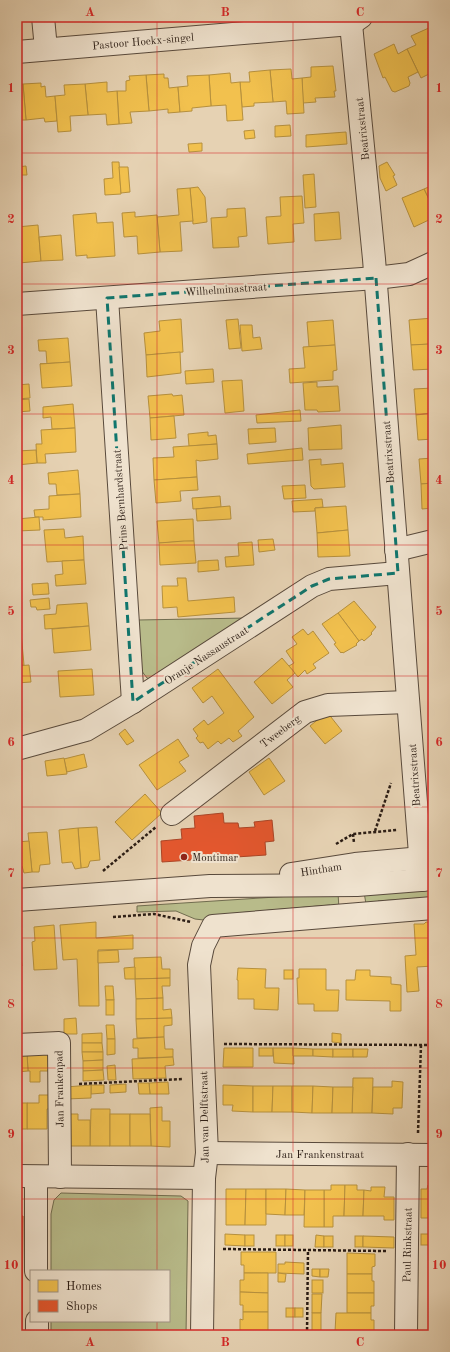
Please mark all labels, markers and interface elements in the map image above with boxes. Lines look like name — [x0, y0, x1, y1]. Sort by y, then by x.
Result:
text: A — [85, 6, 95, 19]
text: B — [220, 6, 230, 19]
text: C — [356, 6, 364, 19]
street label: Pastoor Hoekx-singel — [92, 33, 194, 52]
text: 1 — [7, 82, 15, 95]
text: 1 — [435, 82, 443, 95]
street label: Beatrixstraat — [355, 97, 372, 161]
text: 2 — [7, 213, 15, 226]
text: 2 — [435, 213, 443, 226]
street label: Wilhelminastraat — [185, 282, 268, 299]
text: 3 — [7, 344, 15, 357]
text: 3 — [435, 344, 443, 357]
street label: Beatrixstraat — [382, 420, 397, 484]
street label: Prins Bernhardstraat — [112, 449, 131, 551]
text: 4 — [7, 474, 15, 487]
text: 4 — [435, 474, 443, 487]
text: 5 — [7, 605, 15, 618]
text: 5 — [435, 605, 443, 618]
street label: Oranje Nassaustraat — [163, 625, 251, 688]
street label: Tweeberg — [259, 714, 303, 751]
text: 6 — [7, 736, 15, 749]
text: 6 — [435, 736, 443, 749]
street label: Beatrixstraat — [408, 743, 423, 807]
marker: Montimar — [179, 852, 189, 862]
place label: Montimar — [192, 853, 239, 864]
street label: Hintham — [300, 862, 343, 879]
text: 7 — [7, 867, 15, 880]
text: 7 — [435, 867, 443, 880]
text: 8 — [7, 998, 15, 1011]
text: 8 — [435, 998, 443, 1011]
street label: Jan Frankenpad — [54, 1050, 67, 1128]
street label: Jan van Delftstraat — [199, 1071, 212, 1163]
text: 9 — [7, 1128, 15, 1141]
text: 9 — [435, 1128, 443, 1141]
street label: Jan Frankenstraat — [276, 1150, 364, 1161]
street label: Paul Rinkstraat — [402, 1207, 415, 1282]
text: 10 — [3, 1259, 19, 1272]
text: 10 — [431, 1259, 447, 1272]
legend — [30, 1270, 170, 1322]
text: Homes — [66, 1281, 102, 1293]
text: Shops — [66, 1301, 97, 1313]
text: A — [85, 1336, 95, 1349]
text: B — [220, 1336, 230, 1349]
text: C — [356, 1336, 364, 1349]

